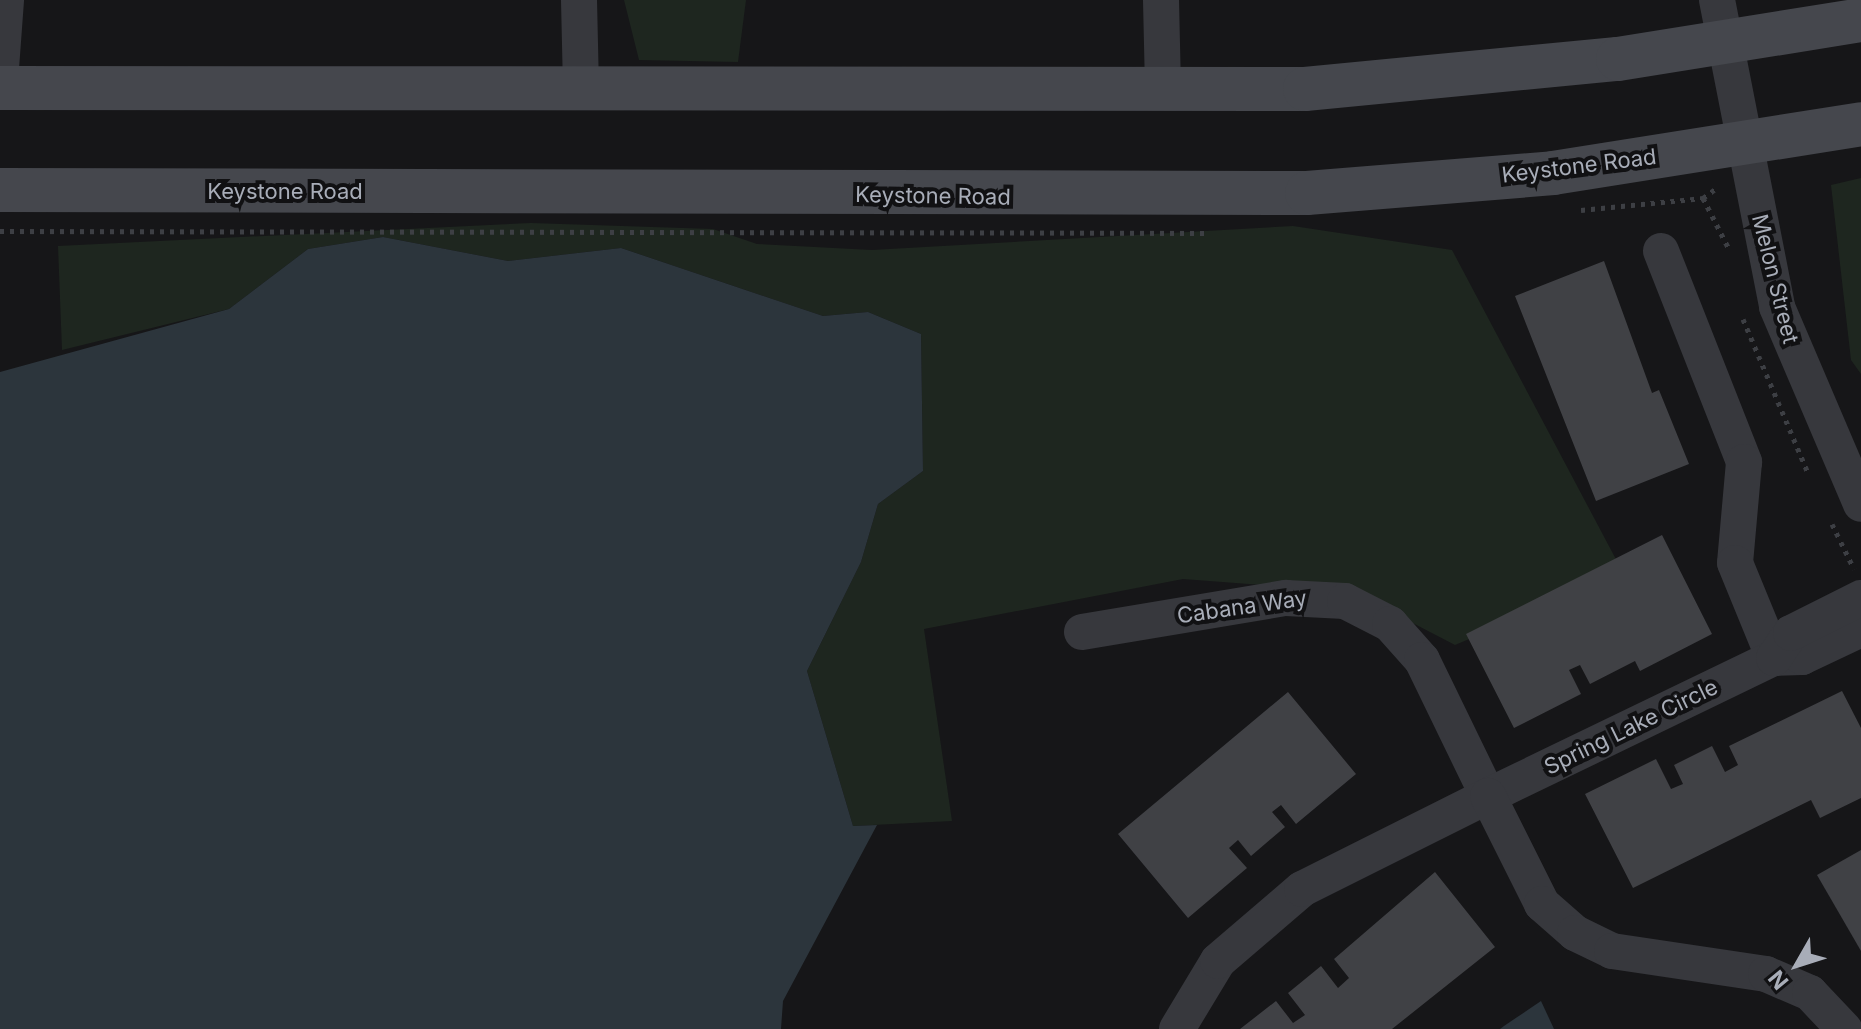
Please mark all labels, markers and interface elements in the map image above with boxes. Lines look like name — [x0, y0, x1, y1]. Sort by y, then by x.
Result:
street label: Keystone Road — [1500, 143, 1658, 189]
street label: Keystone Road — [207, 179, 363, 205]
street label: Keystone Road — [855, 181, 1011, 211]
street label: Melon Street — [1746, 212, 1804, 346]
street label: Cabana Way — [1175, 585, 1309, 629]
street label: Spring Lake Circle — [1540, 674, 1722, 780]
north arrow — [1757, 925, 1837, 1005]
text: N — [1763, 965, 1794, 995]

